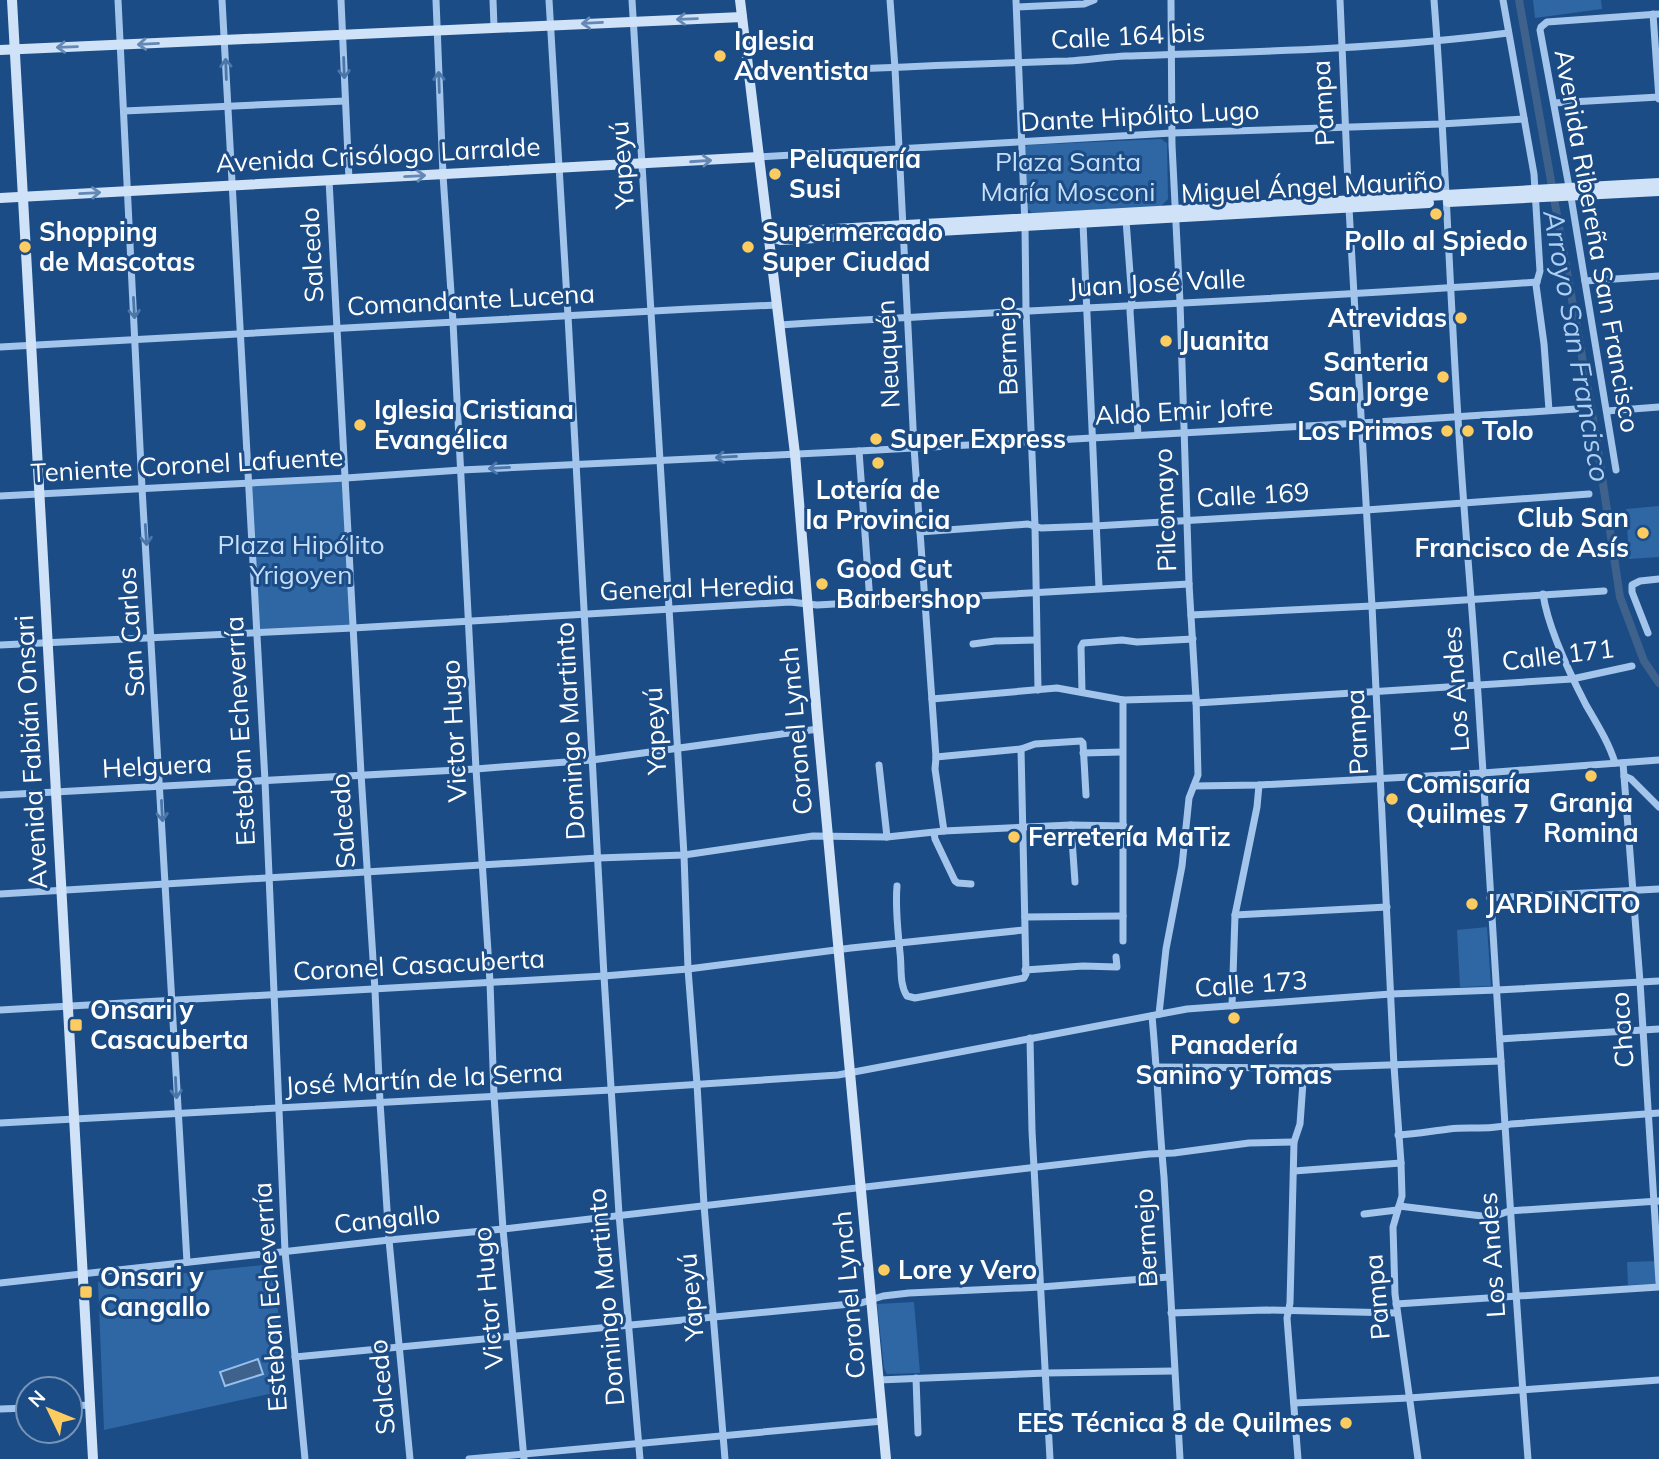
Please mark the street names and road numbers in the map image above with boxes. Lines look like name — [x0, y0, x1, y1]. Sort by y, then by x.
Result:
street label: Calle 164 bis — [1050, 15, 1206, 56]
street label: Avenida Ribereña San Francisco — [1548, 47, 1647, 435]
street label: Pampa — [1304, 59, 1341, 147]
street label: Dante Hipólito Lugo — [1020, 93, 1260, 138]
street label: Yapeyú — [602, 120, 641, 211]
street label: Avenida Crisólogo Larralde — [215, 130, 541, 179]
street label: Miguel Ángel Mauriño — [1180, 163, 1444, 210]
street label: Salcedo — [293, 207, 330, 303]
street label: Juan José Valle — [1068, 261, 1246, 304]
street label: Comandante Lucena — [346, 277, 596, 322]
street label: Bermejo — [988, 296, 1025, 396]
street label: Neuquén — [868, 299, 907, 409]
street label: Aldo Emir Jofre — [1094, 389, 1274, 432]
street label: Teniente Coronel Lafuente — [30, 440, 344, 489]
street label: Pilcomayo — [1146, 448, 1183, 572]
street label: Calle 169 — [1196, 475, 1310, 514]
street label: San Carlos — [110, 566, 152, 698]
street label: General Heredia — [599, 568, 795, 607]
street label: Avenida Fabián Onsari — [7, 614, 54, 890]
street label: Esteban Echeverría — [217, 615, 262, 847]
street label: Domingo Martinto — [547, 621, 592, 841]
street label: Los Andes — [1435, 625, 1476, 753]
street label: Calle 171 — [1500, 631, 1616, 678]
street label: Coronel Lynch — [772, 646, 819, 816]
street label: Victor Hugo — [433, 659, 474, 803]
street label: Yapeyú — [636, 686, 673, 777]
street label: Pampa — [1338, 688, 1375, 776]
street label: Helguera — [101, 746, 213, 785]
street label: Salcedo — [323, 772, 362, 870]
street label: Coronel Casacuberta — [292, 941, 546, 988]
street label: Calle 173 — [1193, 963, 1309, 1004]
street label: Chaco — [1602, 991, 1641, 1069]
street label: José Martín de la Serna — [284, 1055, 564, 1102]
street label: Esteban Echeverría — [245, 1181, 294, 1413]
street label: Domingo Martinto — [580, 1187, 631, 1407]
street label: Bermejo — [1126, 1188, 1165, 1288]
street label: Los Andes — [1471, 1191, 1512, 1319]
street label: Cangallo — [332, 1197, 442, 1240]
street label: Coronel Lynch — [825, 1210, 872, 1380]
street label: Victor Hugo — [465, 1226, 510, 1371]
street label: Yapeyú — [670, 1252, 711, 1343]
street label: Pampa — [1356, 1253, 1397, 1341]
street label: Salcedo — [361, 1338, 402, 1436]

